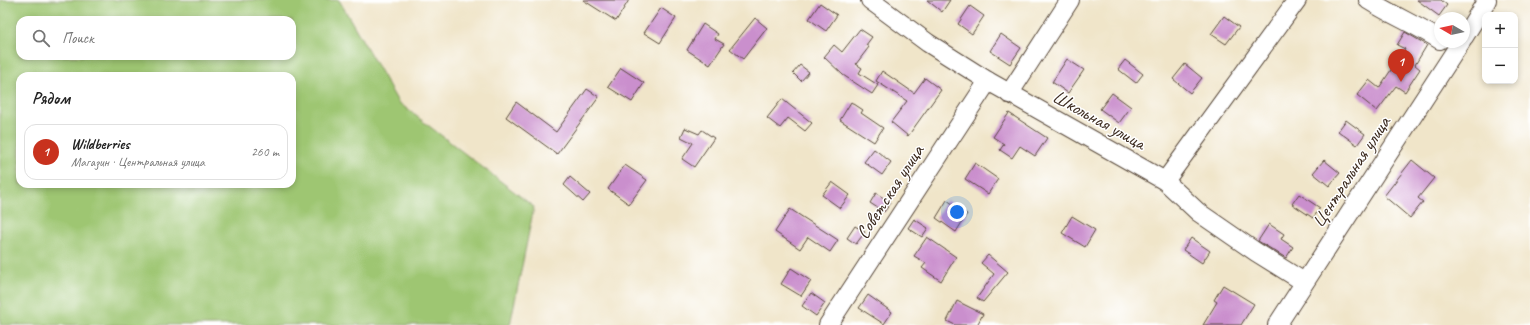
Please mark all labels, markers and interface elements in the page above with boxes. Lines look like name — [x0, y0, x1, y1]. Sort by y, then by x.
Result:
north arrow — [1434, 12, 1470, 48]
map controls — [1482, 12, 1518, 84]
button: + — [1482, 12, 1518, 48]
search box — [16, 16, 296, 60]
icon: search — [30, 27, 52, 49]
text: Поиск — [62, 29, 94, 48]
button: − — [1482, 48, 1518, 84]
pin: 1 — [1388, 49, 1414, 82]
street label: Школьная улица — [1048, 85, 1152, 156]
text: Рядом — [32, 88, 70, 109]
street label: Центральная улица — [1306, 111, 1397, 232]
text: Wildberries — [71, 135, 130, 154]
street label: Советская улица — [851, 139, 930, 243]
text: 1 — [43, 144, 49, 160]
text: 260 m — [251, 144, 279, 160]
text: Магазин · Центральная улица — [71, 154, 205, 170]
your location — [947, 202, 967, 222]

